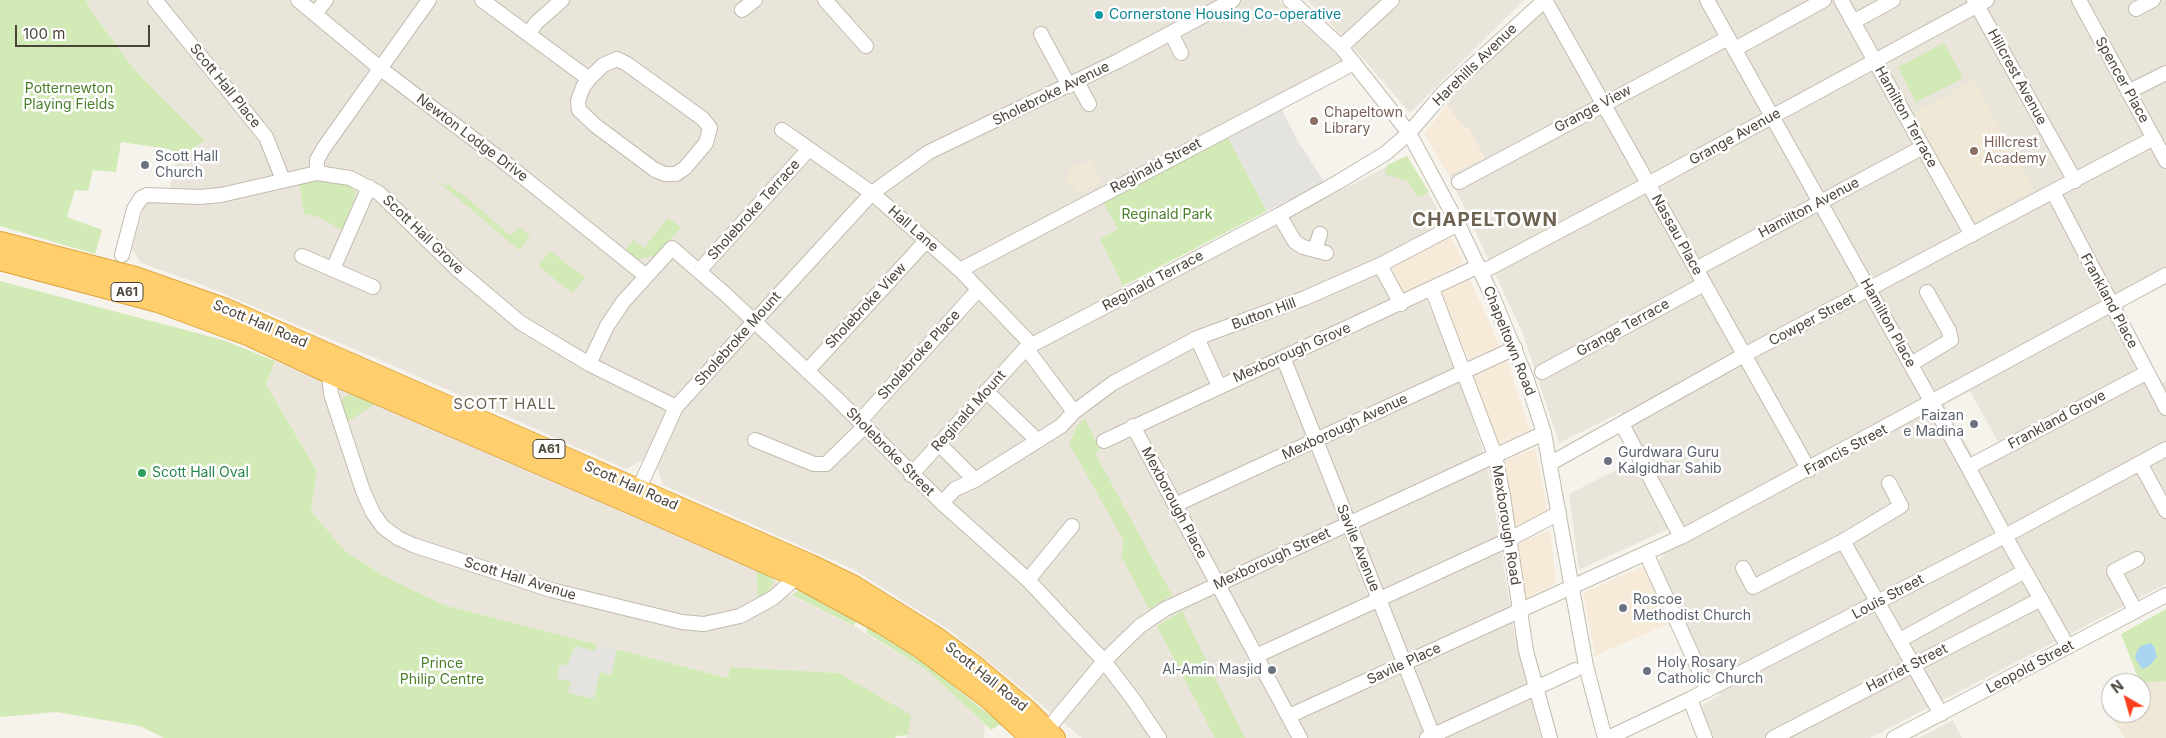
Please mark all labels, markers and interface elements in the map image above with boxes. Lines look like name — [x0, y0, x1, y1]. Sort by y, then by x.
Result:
place label: Cornerstone Housing Co-operative — [1109, 7, 1341, 23]
marker: Cornerstone Housing Co-operative — [1093, 9, 1105, 21]
scale bar — [18, 15, 152, 47]
street label: Harehills Avenue — [1429, 21, 1521, 109]
text: 100 m — [23, 24, 65, 43]
street label: Hillcrest Avenue — [1984, 26, 2050, 128]
street label: Spencer Place — [2091, 34, 2153, 126]
street label: Scott Hall Place — [186, 41, 264, 131]
street label: Sholebroke Avenue — [990, 58, 1112, 130]
street label: Hamilton Terrace — [1871, 63, 1941, 171]
park label: Potternewton Playing Fields — [23, 81, 115, 114]
street label: Grange View — [1552, 82, 1634, 136]
street label: Newton Lodge Drive — [413, 91, 531, 185]
place label: Chapeltown Library — [1324, 105, 1403, 138]
street label: Grange Avenue — [1686, 105, 1784, 169]
marker: Chapeltown Library — [1308, 115, 1320, 127]
street label: Reginald Street — [1108, 135, 1204, 197]
place label: Hillcrest Academy — [1984, 135, 2046, 168]
marker: Hillcrest Academy — [1968, 145, 1980, 157]
place label: Scott Hall Church — [155, 149, 218, 182]
street label: Sholebroke Terrace — [704, 156, 804, 264]
marker: Scott Hall Church — [139, 159, 151, 171]
street label: Hamilton Avenue — [1756, 174, 1862, 242]
street label: Scott Hall Grove — [379, 192, 467, 278]
street label: Nassau Place — [1648, 192, 1706, 278]
street label: Hall Lane — [884, 203, 942, 255]
park label: Reginald Park — [1122, 207, 1212, 223]
district label: CHAPELTOWN — [1411, 209, 1559, 231]
street label: Reginald Terrace — [1100, 247, 1206, 315]
street label: Frankland Place — [2077, 251, 2141, 351]
street label: Sholebroke View — [822, 260, 910, 352]
street label: Hamilton Place — [1857, 276, 1919, 370]
road number: A61 — [111, 282, 143, 302]
street label: Chapeltown Road — [1479, 284, 1539, 398]
street label: Sholebroke Mount — [691, 288, 785, 390]
street label: Cowper Street — [1766, 290, 1858, 350]
street label: Button Hill — [1230, 295, 1298, 333]
street label: Grange Terrace — [1574, 296, 1672, 360]
street label: Scott Hall Road — [210, 297, 310, 351]
street label: Sholebroke Place — [874, 307, 964, 403]
street label: Mexborough Grove — [1231, 320, 1353, 386]
street label: Reginald Mount — [928, 367, 1010, 455]
street label: Frankland Grove — [2005, 387, 2109, 453]
street label: Mexborough Avenue — [1279, 390, 1411, 464]
district label: SCOTT HALL — [452, 395, 558, 413]
street label: Sholebroke Street — [842, 404, 938, 500]
place label: Faizan e Madina — [1903, 408, 1964, 441]
marker: Faizan e Madina — [1968, 418, 1980, 430]
street label: Francis Street — [1802, 421, 1890, 479]
road number: A61 — [533, 439, 565, 458]
street label: Mexborough Place — [1137, 444, 1211, 562]
place label: Gurdwara Guru Kalgidhar Sahib — [1618, 445, 1722, 478]
marker: Gurdwara Guru Kalgidhar Sahib — [1602, 455, 1614, 467]
street label: Scott Hall Road — [582, 458, 680, 514]
street label: Mexborough Road — [1488, 464, 1524, 586]
place label: Scott Hall Oval — [152, 465, 249, 481]
marker: Scott Hall Oval — [136, 467, 148, 479]
street label: Savile Avenue — [1333, 502, 1383, 594]
street label: Mexborough Street — [1211, 525, 1333, 593]
street label: Scott Hall Avenue — [462, 554, 578, 604]
street label: Louis Street — [1849, 571, 1927, 623]
place label: Roscoe Methodist Church — [1633, 592, 1751, 624]
marker: Roscoe Methodist Church — [1617, 602, 1629, 614]
street label: Leopold Street — [1983, 637, 2077, 697]
street label: Scott Hall Road — [942, 639, 1030, 715]
street label: Savile Place — [1364, 640, 1444, 688]
street label: Harriet Street — [1864, 640, 1950, 696]
place label: Holy Rosary Catholic Church — [1657, 655, 1763, 688]
park label: Prince Philip Centre — [400, 656, 484, 689]
place label: Al-Amin Masjid — [1162, 662, 1262, 678]
marker: Al-Amin Masjid — [1266, 664, 1278, 676]
marker: Holy Rosary Catholic Church — [1641, 665, 1653, 677]
north arrow — [2101, 673, 2151, 723]
text: N — [2108, 677, 2127, 697]

